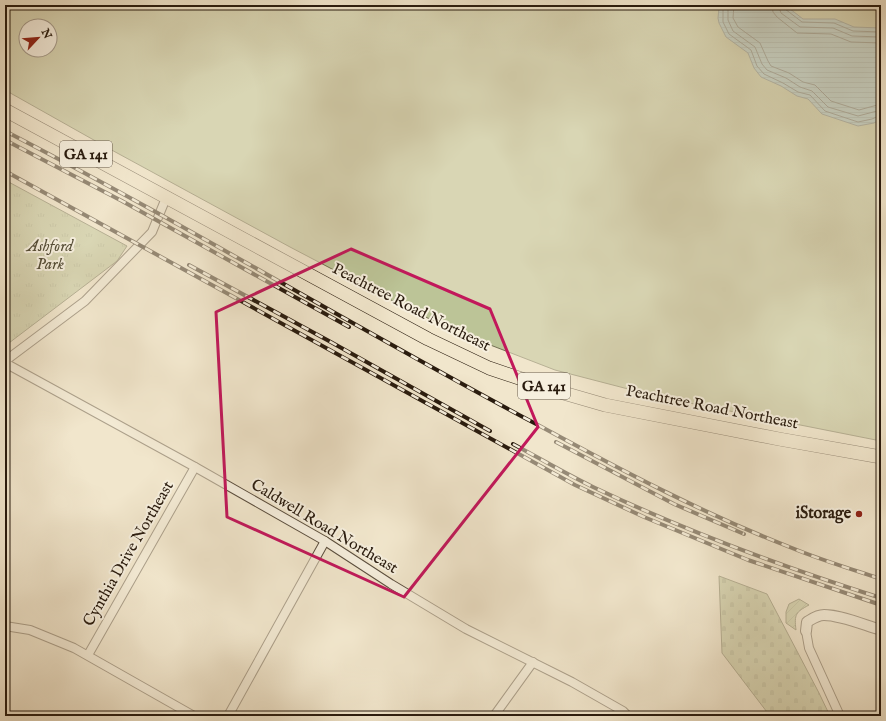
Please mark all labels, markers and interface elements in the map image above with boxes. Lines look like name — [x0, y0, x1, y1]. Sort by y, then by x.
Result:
north arrow — [18, 18, 58, 58]
text: N — [37, 26, 55, 42]
road number: GA 141 — [60, 141, 112, 167]
park label: Ashford Park — [25, 237, 75, 275]
street label: Peachtree Road Northeast — [328, 259, 494, 357]
road number: GA 141 — [518, 373, 570, 399]
street label: Peachtree Road Northeast — [624, 381, 800, 435]
street label: Caldwell Road Northeast — [247, 475, 402, 579]
street label: Cynthia Drive Northeast — [79, 477, 179, 630]
place label: iStorage — [796, 504, 852, 524]
marker: iStorage — [854, 509, 864, 519]

